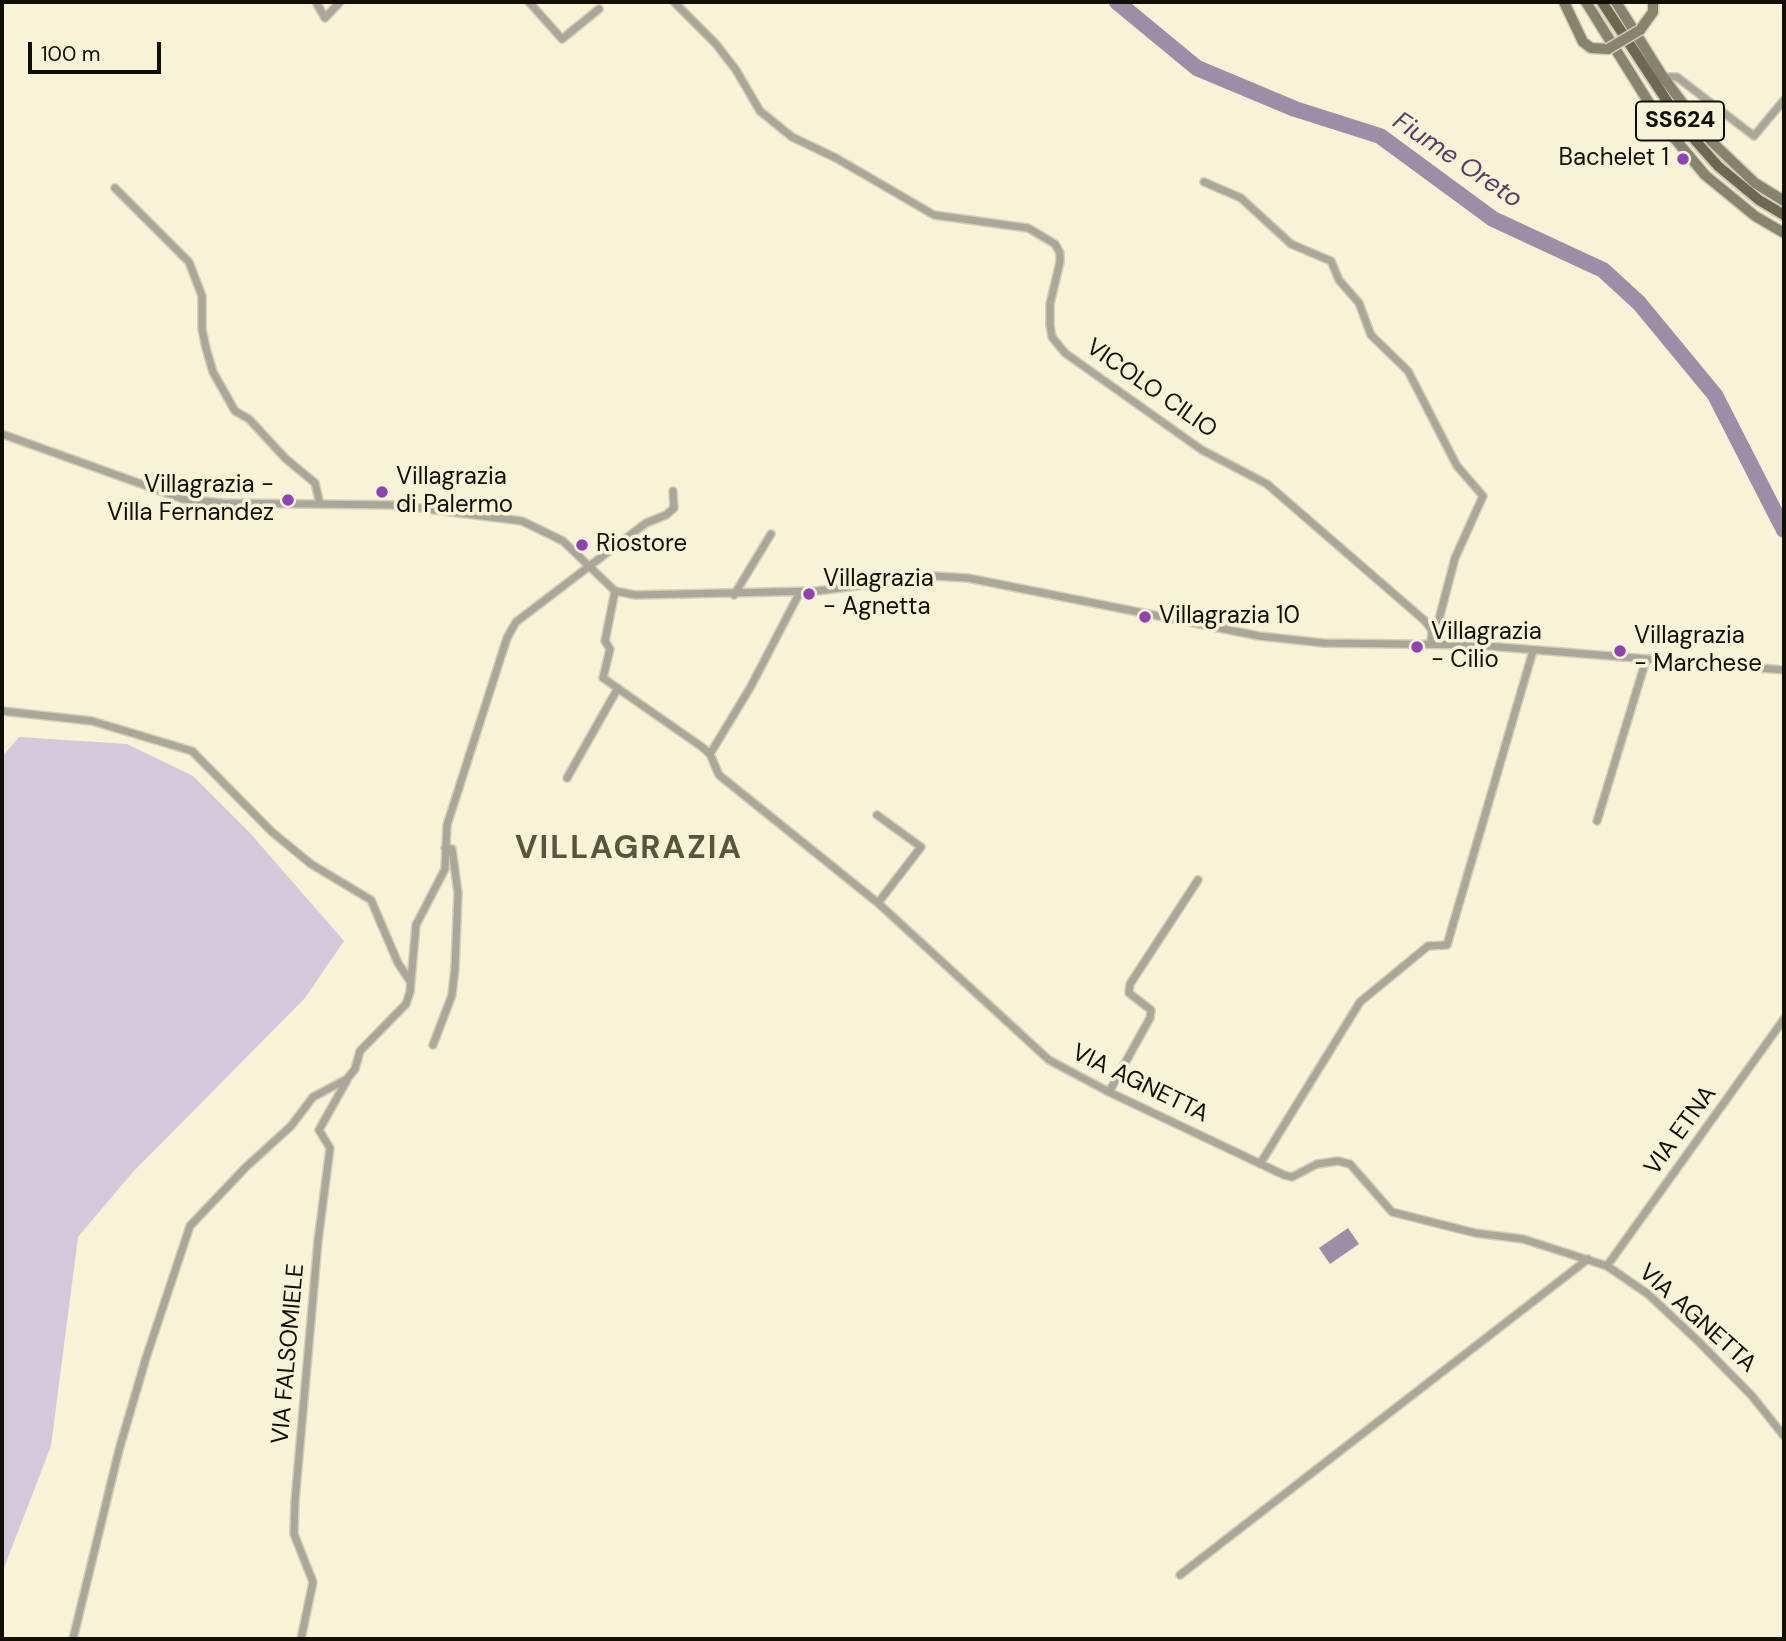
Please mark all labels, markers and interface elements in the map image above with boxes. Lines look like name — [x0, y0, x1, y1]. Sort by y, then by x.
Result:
scale bar — [32, 28, 164, 72]
text: 100 m — [41, 40, 101, 68]
road number: SS624 — [1636, 102, 1724, 140]
water label: Fiume Oreto — [1386, 106, 1528, 216]
place label: Bachelet 1 — [1558, 145, 1669, 173]
marker: Bachelet 1 — [1675, 151, 1691, 167]
street label: VICOLO CILIO — [1080, 333, 1222, 445]
place label: Villagrazia di Palermo — [396, 464, 513, 520]
place label: Villagrazia - Villa Fernandez — [107, 472, 274, 528]
marker: Villagrazia di Palermo — [374, 484, 390, 500]
marker: Villagrazia - Villa Fernandez — [280, 492, 296, 508]
place label: Riostore — [596, 531, 687, 559]
marker: Riostore — [574, 537, 590, 553]
place label: Villagrazia - Agnetta — [823, 566, 934, 622]
marker: Villagrazia - Agnetta — [801, 586, 817, 602]
place label: Villagrazia 10 — [1159, 603, 1300, 631]
marker: Villagrazia 10 — [1137, 609, 1153, 625]
place label: Villagrazia - Cilio — [1431, 619, 1542, 675]
place label: Villagrazia - Marchese — [1634, 623, 1762, 679]
marker: Villagrazia - Cilio — [1409, 639, 1425, 655]
marker: Villagrazia - Marchese — [1612, 643, 1628, 659]
district label: VILLAGRAZIA — [516, 831, 742, 869]
street label: VIA AGNETTA — [1067, 1039, 1213, 1129]
street label: VIA ETNA — [1639, 1081, 1723, 1181]
street label: VIA AGNETTA — [1632, 1259, 1762, 1379]
street label: VIA FALSOMIELE — [267, 1263, 311, 1445]

